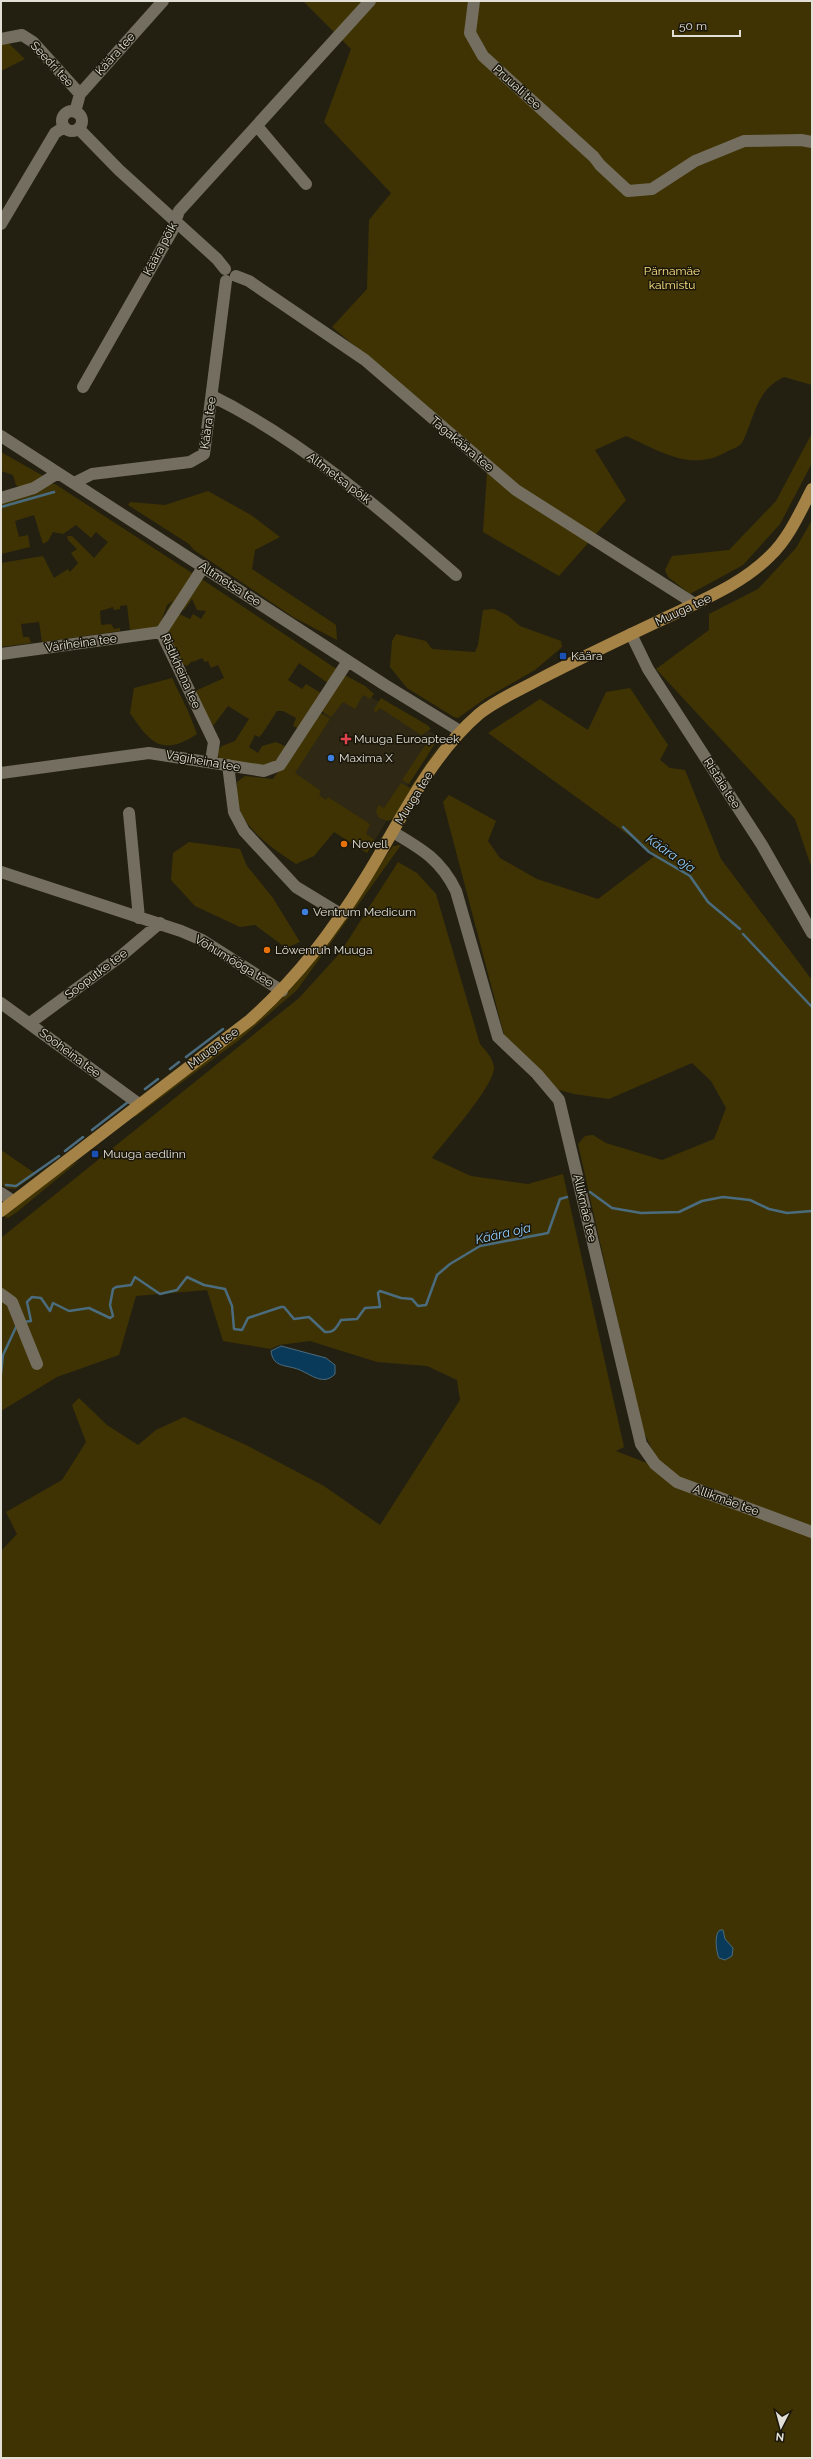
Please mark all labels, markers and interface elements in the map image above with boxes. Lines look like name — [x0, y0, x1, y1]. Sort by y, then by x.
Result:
scale bar — [673, 12, 740, 38]
text: 50 m — [679, 19, 707, 33]
street label: Käära tee — [92, 30, 138, 78]
street label: Seedri tee — [28, 38, 76, 90]
street label: Pruuali tee — [490, 62, 544, 112]
street label: Käära põik — [140, 219, 180, 278]
park label: Pärnamäe kalmistu — [644, 264, 700, 292]
street label: Käära tee — [197, 396, 219, 450]
street label: Tagakäära tee — [428, 414, 496, 474]
street label: Altmetsa põik — [304, 449, 374, 507]
street label: Altmetsa tee — [196, 559, 264, 609]
street label: Muuga tee — [653, 591, 713, 629]
street label: Väriheina tee — [44, 631, 118, 655]
street label: Ristikheina tee — [158, 631, 204, 711]
place label: Käära — [571, 649, 603, 663]
marker: Käära — [558, 651, 568, 661]
place label: Muuga Euroapteek — [354, 732, 460, 746]
marker: Muuga Euroapteek — [341, 734, 351, 744]
street label: Vägiheina tee — [165, 748, 241, 774]
place label: Maxima X — [339, 751, 393, 765]
marker: Maxima X — [326, 753, 336, 763]
street label: Ristaia tee — [701, 755, 743, 811]
street label: Muuga tee — [392, 769, 436, 827]
water label: Käära oja — [643, 831, 698, 876]
place label: Novell — [352, 837, 389, 851]
marker: Novell — [339, 839, 349, 849]
place label: Ventrum Medicum — [313, 905, 416, 919]
marker: Ventrum Medicum — [300, 907, 310, 917]
street label: Võhumõõga tee — [192, 932, 276, 990]
place label: Löwenruh Muuga — [275, 943, 373, 957]
marker: Löwenruh Muuga — [262, 945, 272, 955]
street label: Sooputke tee — [62, 946, 130, 1002]
street label: Muuga tee — [185, 1024, 241, 1072]
street label: Sooheina tee — [37, 1025, 103, 1081]
place label: Muuga aedlinn — [103, 1147, 186, 1161]
marker: Muuga aedlinn — [90, 1149, 100, 1159]
street label: Allikmäe tee — [570, 1173, 600, 1243]
water label: Käära oja — [474, 1220, 533, 1247]
street label: Allikmäe tee — [691, 1482, 761, 1518]
north arrow — [761, 2407, 801, 2447]
text: N — [775, 2430, 785, 2443]

